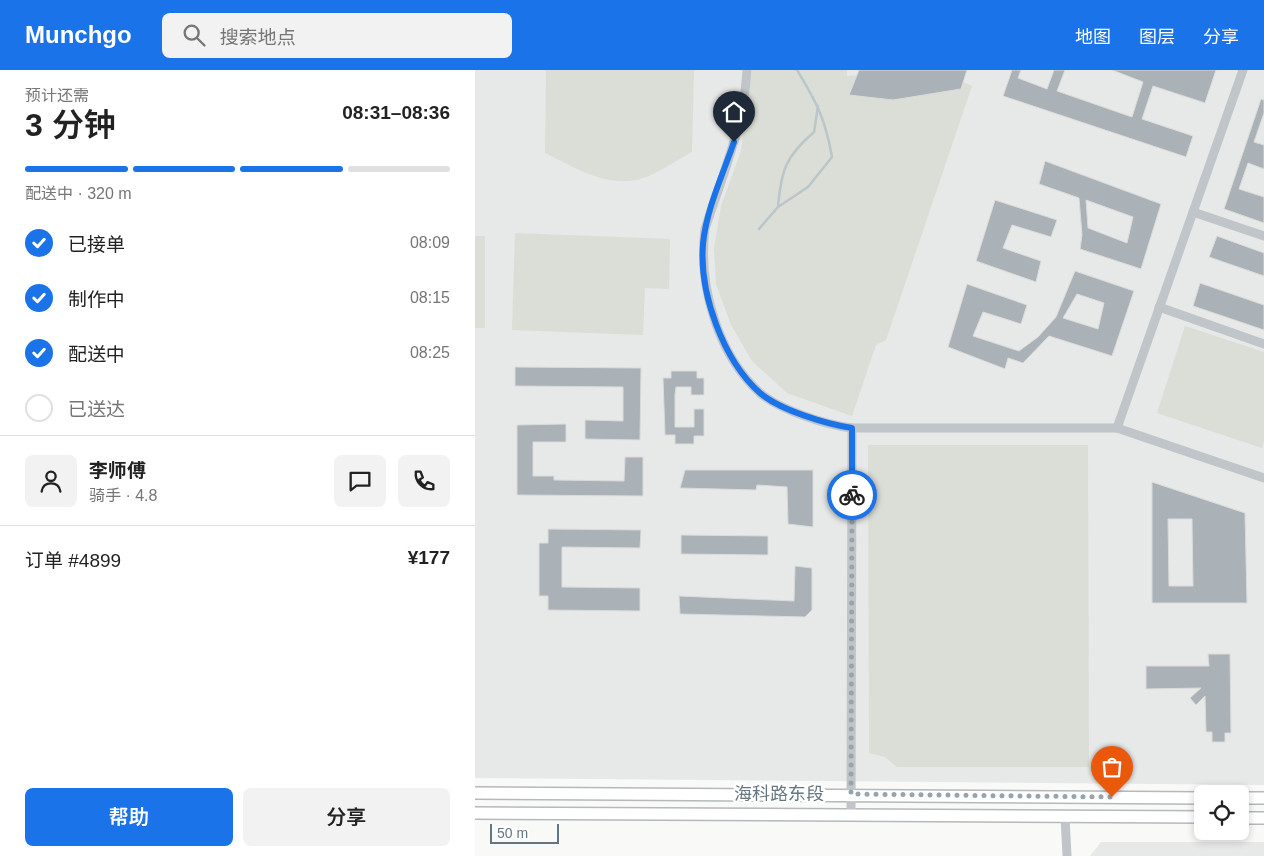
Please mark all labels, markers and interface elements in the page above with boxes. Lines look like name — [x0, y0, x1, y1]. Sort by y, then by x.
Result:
search box — [162, 13, 512, 58]
text: Munchgo — [25, 21, 132, 48]
icon: search — [180, 21, 208, 49]
text: 搜索地点 — [220, 27, 296, 48]
text: 地图 — [1075, 27, 1111, 47]
text: 图层 — [1139, 27, 1175, 47]
text: 分享 — [1203, 27, 1239, 47]
text: 预计还需 — [25, 87, 89, 104]
pin — [713, 91, 755, 142]
icon: home — [720, 98, 748, 126]
text: 08:31–08:36 — [342, 102, 450, 123]
text: 3 分钟 — [25, 107, 116, 143]
text: 配送中 · 320 m — [25, 185, 132, 202]
icon: check — [25, 229, 53, 257]
text: 已接单 — [68, 234, 125, 255]
text: 08:09 — [410, 234, 450, 251]
icon: check — [25, 284, 53, 312]
text: 制作中 — [68, 289, 125, 310]
text: 08:15 — [410, 289, 450, 306]
icon: check — [25, 339, 53, 367]
text: 配送中 — [68, 344, 125, 365]
text: 08:25 — [410, 344, 450, 361]
text: 已送达 — [68, 399, 125, 420]
button: person — [25, 455, 77, 507]
button: chat — [334, 455, 386, 507]
button: phone — [398, 455, 450, 507]
text: 李师傅 — [89, 460, 146, 481]
courier — [827, 470, 877, 520]
icon: bike — [838, 481, 866, 509]
text: 骑手 · 4.8 — [89, 487, 157, 504]
text: ¥177 — [408, 547, 450, 568]
text: 订单 #4899 — [25, 550, 121, 571]
pin — [1091, 746, 1133, 797]
icon: bag — [1098, 753, 1126, 781]
street label: 海科路东段 — [734, 784, 824, 804]
map controls — [1194, 785, 1249, 840]
button: locate — [1194, 785, 1249, 840]
button: 帮助 — [25, 788, 233, 846]
button: 分享 — [243, 788, 450, 846]
scale bar — [490, 821, 559, 844]
text: 50 m — [497, 825, 528, 841]

